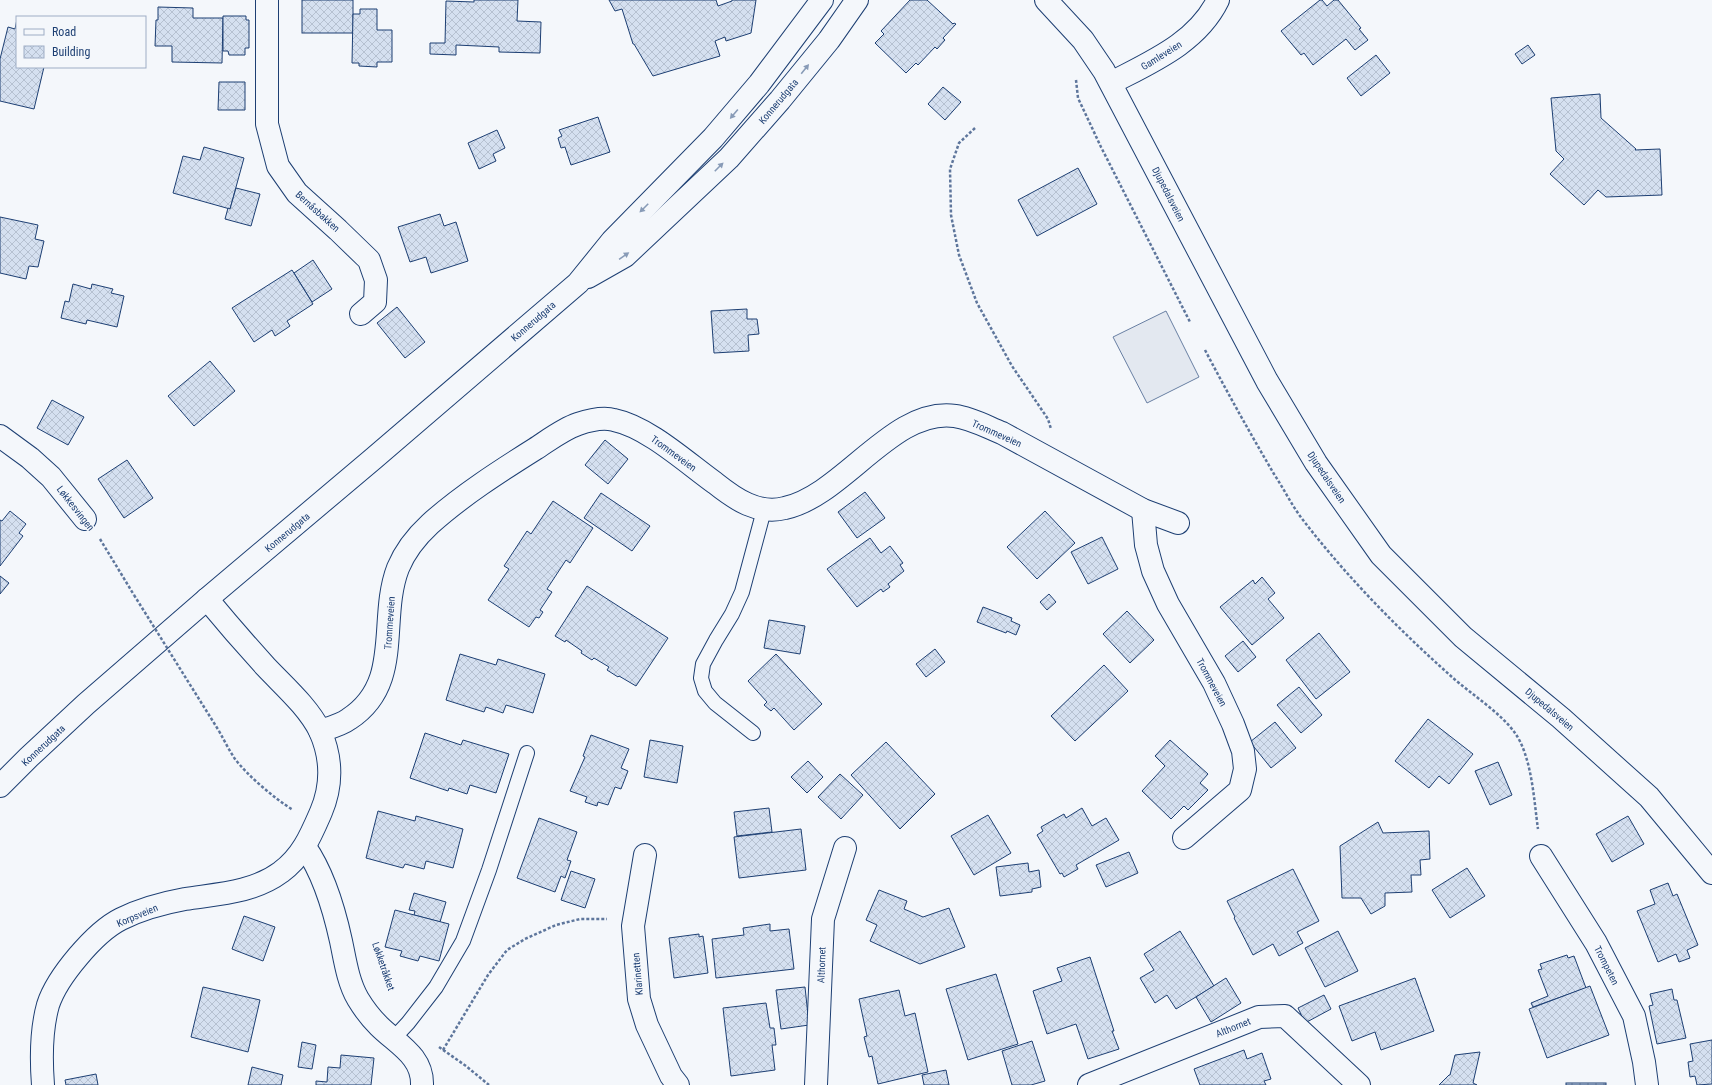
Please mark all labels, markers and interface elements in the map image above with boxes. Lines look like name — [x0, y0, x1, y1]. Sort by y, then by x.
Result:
legend — [16, 16, 146, 68]
text: Road — [52, 25, 76, 39]
street label: Gamleveien — [1139, 39, 1184, 72]
text: Building — [52, 45, 90, 59]
one-way arrow — [801, 64, 809, 75]
street label: Konnerudgata — [756, 77, 800, 126]
one-way arrow — [729, 109, 738, 119]
one-way arrow — [714, 162, 724, 172]
street label: Djupedalsveien — [1150, 165, 1187, 223]
street label: Bernåsbakken — [293, 189, 342, 234]
one-way arrow — [639, 203, 649, 213]
one-way arrow — [619, 252, 629, 260]
street label: Konnerudgata — [509, 299, 558, 344]
street label: Trommeveien — [970, 418, 1023, 449]
street label: Trommeveien — [649, 433, 699, 474]
street label: Djupedalsveien — [1305, 449, 1348, 505]
street label: Løkkesvingen — [55, 484, 97, 533]
street label: Konnerudgata — [263, 510, 312, 554]
street label: Trommeveien — [382, 596, 397, 650]
street label: Trommeveien — [1194, 656, 1229, 708]
street label: Djupedalsveien — [1523, 686, 1576, 733]
street label: Konnerudgata — [19, 722, 67, 768]
street label: Korpsveien — [115, 902, 160, 929]
street label: Løkketråkket — [370, 940, 397, 992]
street label: Trompeten — [1592, 944, 1621, 987]
street label: Althornet — [815, 947, 828, 983]
street label: Klarinetten — [630, 952, 645, 996]
street label: Althornet — [1214, 1016, 1252, 1039]

